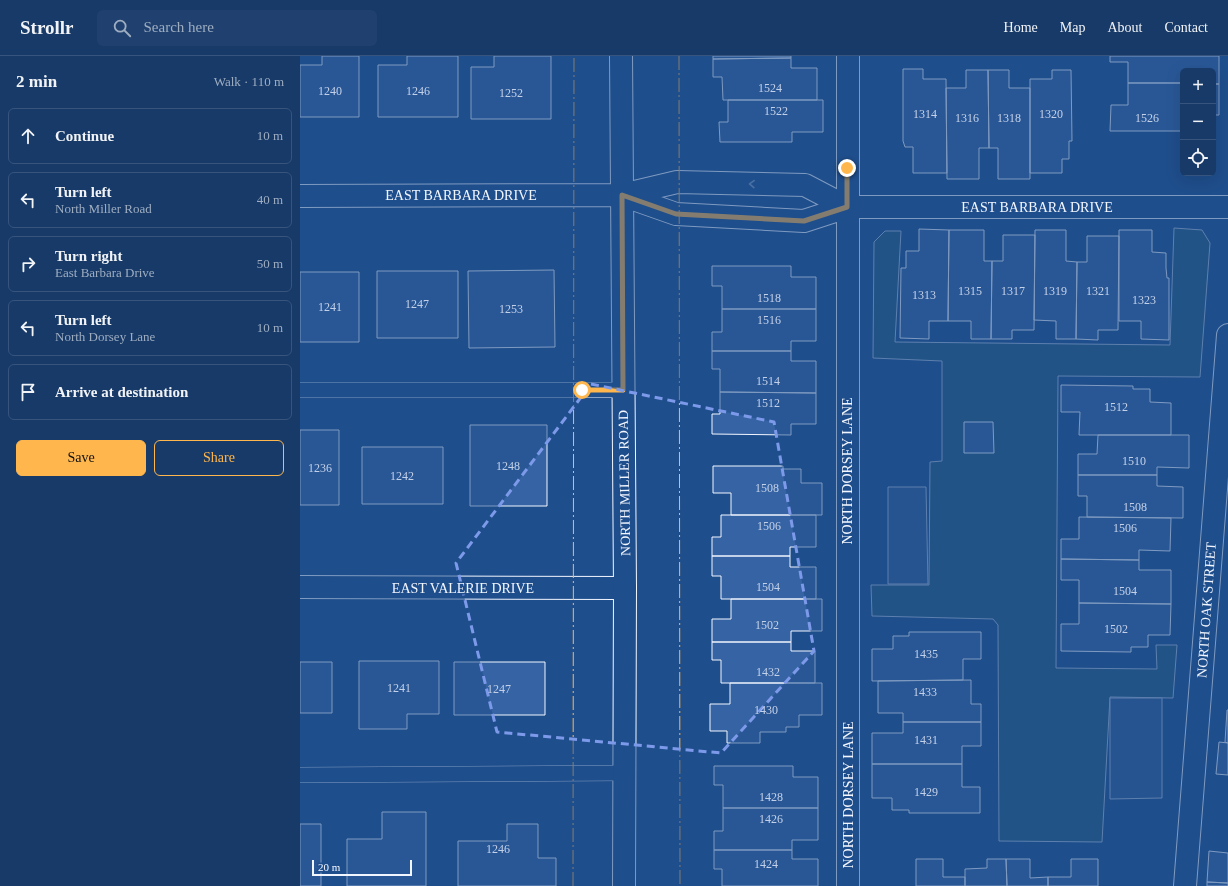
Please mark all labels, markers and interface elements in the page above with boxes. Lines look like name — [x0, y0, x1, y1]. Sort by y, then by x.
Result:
search box — [97, 10, 377, 46]
text: Strollr — [20, 17, 73, 38]
icon: search — [111, 17, 133, 39]
text: Search here — [143, 19, 214, 35]
text: Home — [1004, 20, 1038, 35]
text: Map — [1060, 20, 1085, 35]
text: About — [1107, 20, 1142, 35]
text: Contact — [1164, 20, 1208, 35]
map controls — [1180, 68, 1216, 176]
button: + — [1180, 68, 1216, 104]
text: 2 min — [16, 72, 57, 91]
text: Walk · 110 m — [214, 74, 284, 89]
house number: 1524 — [758, 81, 782, 95]
house number: 1240 — [318, 84, 342, 98]
house number: 1246 — [406, 84, 430, 98]
house number: 1252 — [499, 86, 523, 100]
house number: 1522 — [764, 104, 788, 118]
button: − — [1180, 104, 1216, 140]
house number: 1314 — [913, 107, 937, 121]
house number: 1320 — [1039, 107, 1063, 121]
house number: 1316 — [955, 111, 979, 125]
house number: 1318 — [997, 111, 1021, 125]
house number: 1526 — [1135, 111, 1159, 125]
icon: ahead — [17, 125, 39, 147]
text: Continue — [55, 128, 114, 144]
text: 10 m — [257, 128, 283, 143]
button: locate — [1180, 140, 1216, 176]
route end — [838, 159, 856, 177]
one-way arrow — [749, 180, 755, 188]
text: Turn left — [55, 184, 112, 200]
street label: EAST BARBARA DRIVE — [385, 188, 537, 203]
icon: left — [17, 189, 39, 211]
text: 40 m — [257, 192, 283, 207]
street label: EAST BARBARA DRIVE — [961, 200, 1113, 215]
text: North Miller Road — [55, 201, 152, 216]
text: Turn right — [55, 248, 122, 264]
icon: right — [17, 253, 39, 275]
text: 50 m — [257, 256, 283, 271]
text: East Barbara Drive — [55, 265, 155, 280]
house number: 1315 — [958, 284, 982, 298]
house number: 1317 — [1001, 284, 1025, 298]
house number: 1319 — [1043, 284, 1067, 298]
house number: 1321 — [1086, 284, 1110, 298]
house number: 1313 — [912, 288, 936, 302]
house number: 1518 — [757, 291, 781, 305]
house number: 1323 — [1132, 293, 1156, 307]
house number: 1247 — [405, 297, 429, 311]
house number: 1241 — [318, 300, 342, 314]
house number: 1253 — [499, 302, 523, 316]
text: Turn left — [55, 312, 112, 328]
house number: 1516 — [757, 313, 781, 327]
icon: left — [17, 317, 39, 339]
text: 10 m — [257, 320, 283, 335]
text: North Dorsey Lane — [55, 329, 155, 344]
house number: 1514 — [756, 374, 780, 388]
icon: arrive — [17, 381, 39, 403]
route start — [573, 381, 591, 399]
text: Arrive at destination — [55, 384, 188, 400]
house number: 1512 — [756, 396, 780, 410]
street label: NORTH DORSEY LANE — [840, 397, 855, 545]
house number: 1512 — [1104, 400, 1128, 414]
street label: NORTH MILLER ROAD — [616, 410, 633, 556]
button: Save — [16, 440, 146, 476]
button: Share — [154, 440, 284, 476]
house number: 1510 — [1122, 454, 1146, 468]
house number: 1248 — [496, 459, 520, 473]
house number: 1236 — [308, 461, 332, 475]
house number: 1242 — [390, 469, 414, 483]
house number: 1508 — [755, 481, 779, 495]
house number: 1508 — [1123, 500, 1147, 514]
house number: 1506 — [757, 519, 781, 533]
house number: 1506 — [1113, 521, 1137, 535]
street label: NORTH OAK STREET — [1194, 541, 1219, 678]
house number: 1504 — [756, 580, 780, 594]
street label: EAST VALERIE DRIVE — [392, 581, 534, 596]
house number: 1504 — [1113, 584, 1137, 598]
house number: 1502 — [755, 618, 779, 632]
house number: 1502 — [1104, 622, 1128, 636]
house number: 1435 — [914, 647, 938, 661]
house number: 1432 — [756, 665, 780, 679]
house number: 1241 — [387, 681, 411, 695]
house number: 1247 — [487, 682, 511, 696]
house number: 1433 — [913, 685, 937, 699]
house number: 1430 — [754, 703, 778, 717]
street label: NORTH DORSEY LANE — [841, 721, 856, 869]
house number: 1431 — [914, 733, 938, 747]
house number: 1429 — [914, 785, 938, 799]
house number: 1428 — [759, 790, 783, 804]
house number: 1426 — [759, 812, 783, 826]
house number: 1246 — [486, 842, 510, 856]
house number: 1424 — [754, 857, 778, 871]
scale bar — [312, 858, 412, 877]
text: 20 m — [318, 861, 340, 873]

